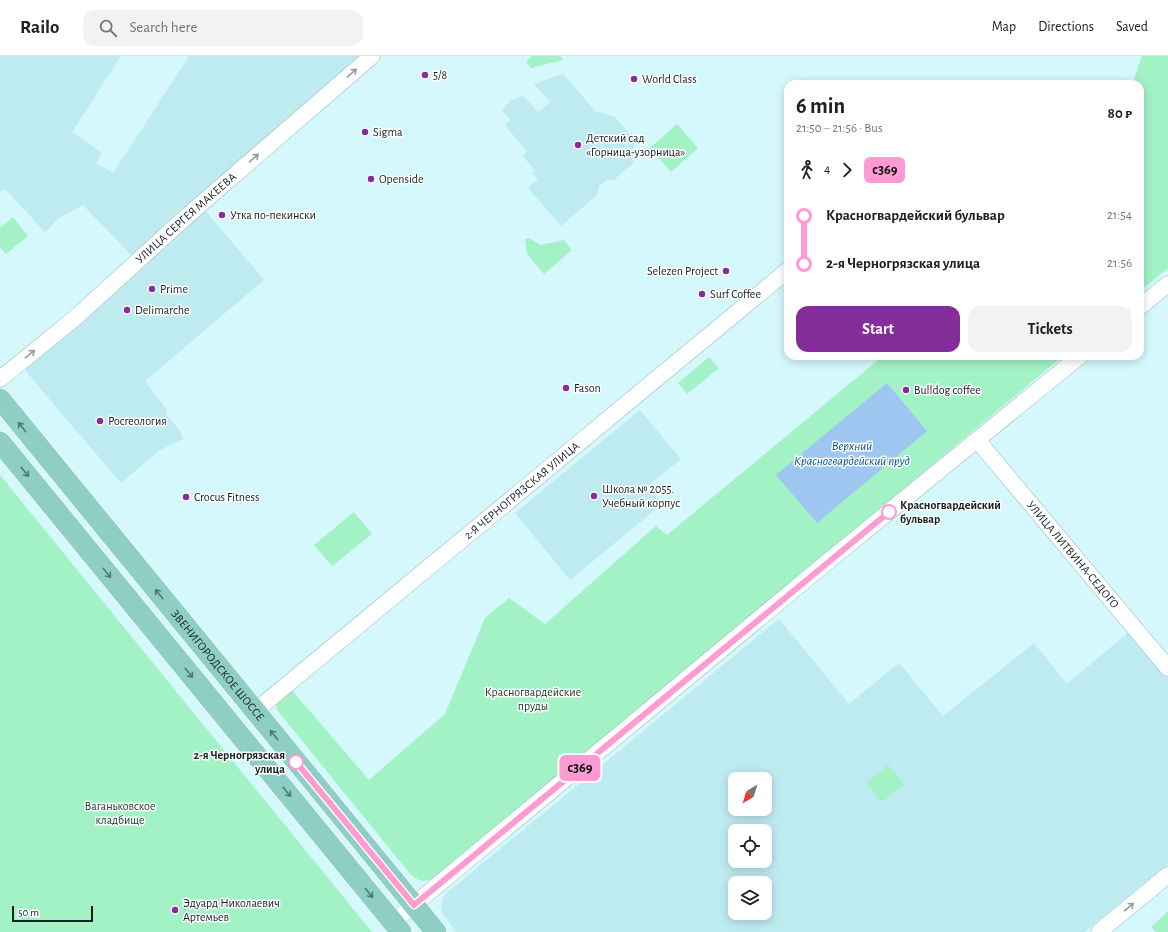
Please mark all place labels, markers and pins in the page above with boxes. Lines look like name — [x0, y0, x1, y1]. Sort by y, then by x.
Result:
place label: 5/8 — [433, 69, 447, 81]
marker: 5/8 — [420, 70, 430, 80]
place label: World Class — [642, 73, 697, 85]
marker: World Class — [629, 74, 639, 84]
place label: Sigma — [373, 126, 403, 138]
marker: Sigma — [360, 127, 370, 137]
place label: Детский сад «Горница-узорница» — [586, 132, 686, 159]
marker: Детский сад «Горница-узорница» — [573, 140, 583, 150]
place label: Openside — [379, 173, 424, 185]
marker: Openside — [366, 174, 376, 184]
place label: Утка по-пекински — [230, 209, 316, 221]
marker: Утка по-пекински — [217, 210, 227, 220]
place label: Selezen Project — [647, 265, 718, 278]
marker: Selezen Project — [721, 266, 731, 276]
place label: Prime — [160, 283, 188, 295]
marker: Prime — [147, 284, 157, 294]
place label: Surf Coffee — [710, 288, 761, 300]
marker: Surf Coffee — [697, 289, 707, 299]
place label: Delimarche — [135, 304, 189, 316]
marker: Delimarche — [122, 305, 132, 315]
place label: Fason — [574, 382, 601, 394]
marker: Fason — [561, 383, 571, 393]
place label: Bulldog coffee — [914, 384, 981, 396]
marker: Bulldog coffee — [901, 385, 911, 395]
place label: Росгеология — [108, 415, 167, 427]
marker: Росгеология — [95, 416, 105, 426]
place label: Школа № 2055. Учебный корпус — [602, 483, 680, 510]
place label: Crocus Fitness — [194, 491, 259, 503]
marker: Школа № 2055. Учебный корпус — [589, 491, 599, 501]
marker: Crocus Fitness — [181, 492, 191, 502]
place label: Красногвардейский бульвар — [900, 499, 1001, 526]
marker: Красногвардейский бульвар — [881, 504, 897, 520]
place label: 2-я Черногрязская улица — [193, 749, 285, 776]
marker: 2-я Черногрязская улица — [288, 754, 304, 770]
place label: Эдуард Николаевич Артемьев — [183, 897, 280, 923]
marker: Эдуард Николаевич Артемьев — [170, 905, 180, 915]

